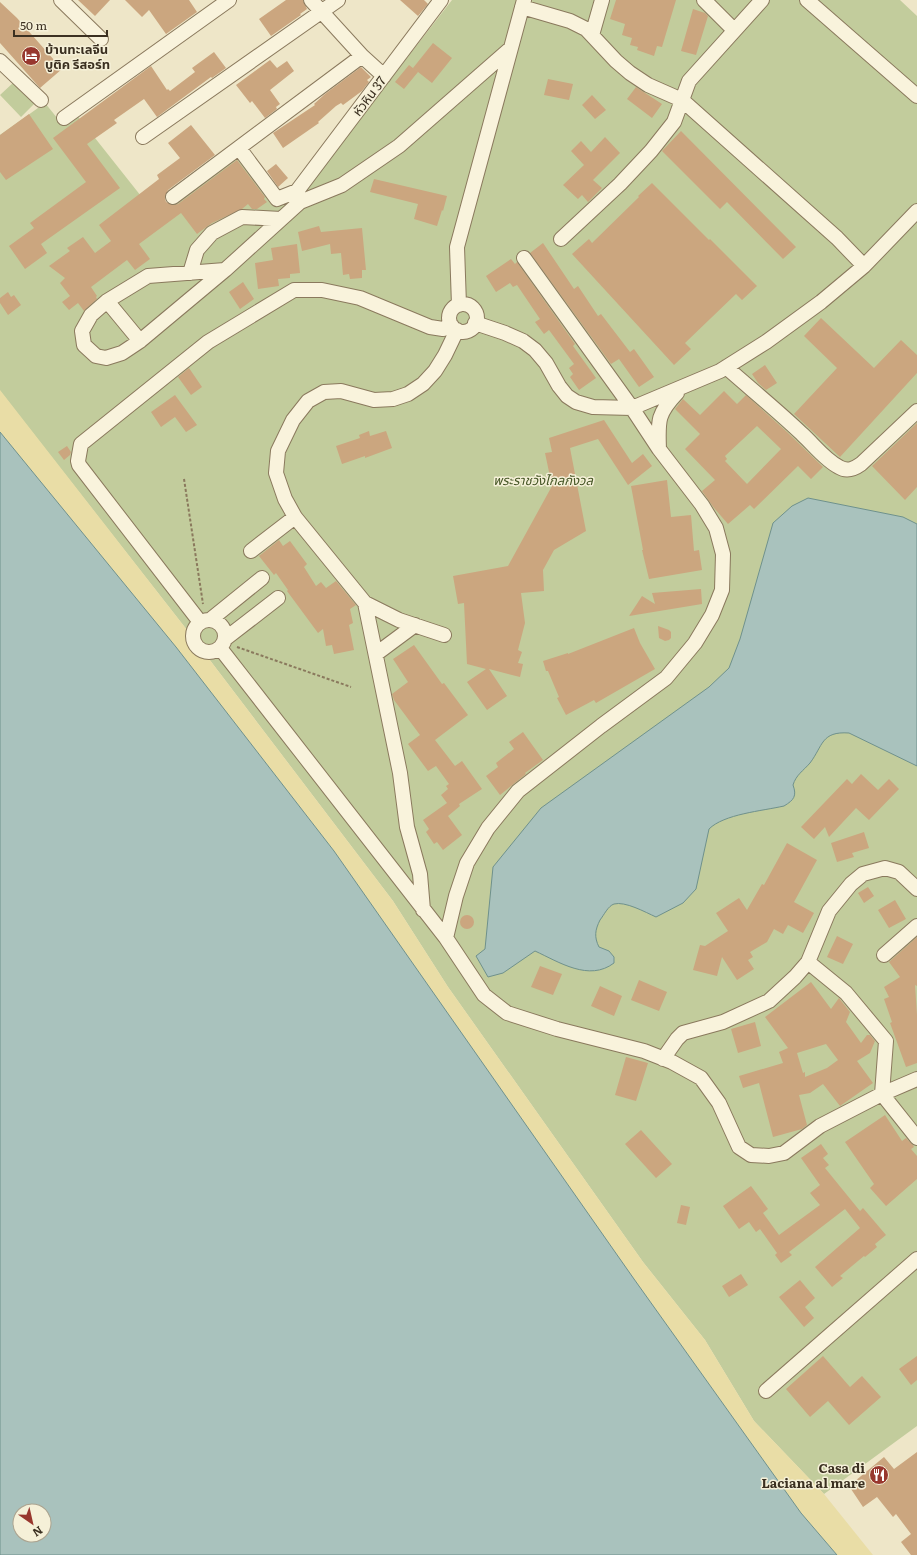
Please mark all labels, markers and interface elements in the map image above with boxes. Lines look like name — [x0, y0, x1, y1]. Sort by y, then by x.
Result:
scale bar — [14, 12, 107, 38]
text: 50 m — [20, 16, 47, 34]
place label: บ้านทะเลจีน บูติค รีสอร์ท — [45, 39, 110, 73]
hotel icon: บ้านทะเลจีน บูติค รีสอร์ท — [20, 45, 42, 67]
street label: หัวหิน 37 — [347, 72, 390, 120]
park label: พระราชวังไกลกังวล — [493, 470, 593, 489]
place label: Casa di Laciana al mare — [761, 1458, 865, 1492]
restaurant icon: Casa di Laciana al mare — [868, 1464, 890, 1486]
north arrow — [12, 1503, 52, 1543]
text: N — [30, 1523, 46, 1541]

